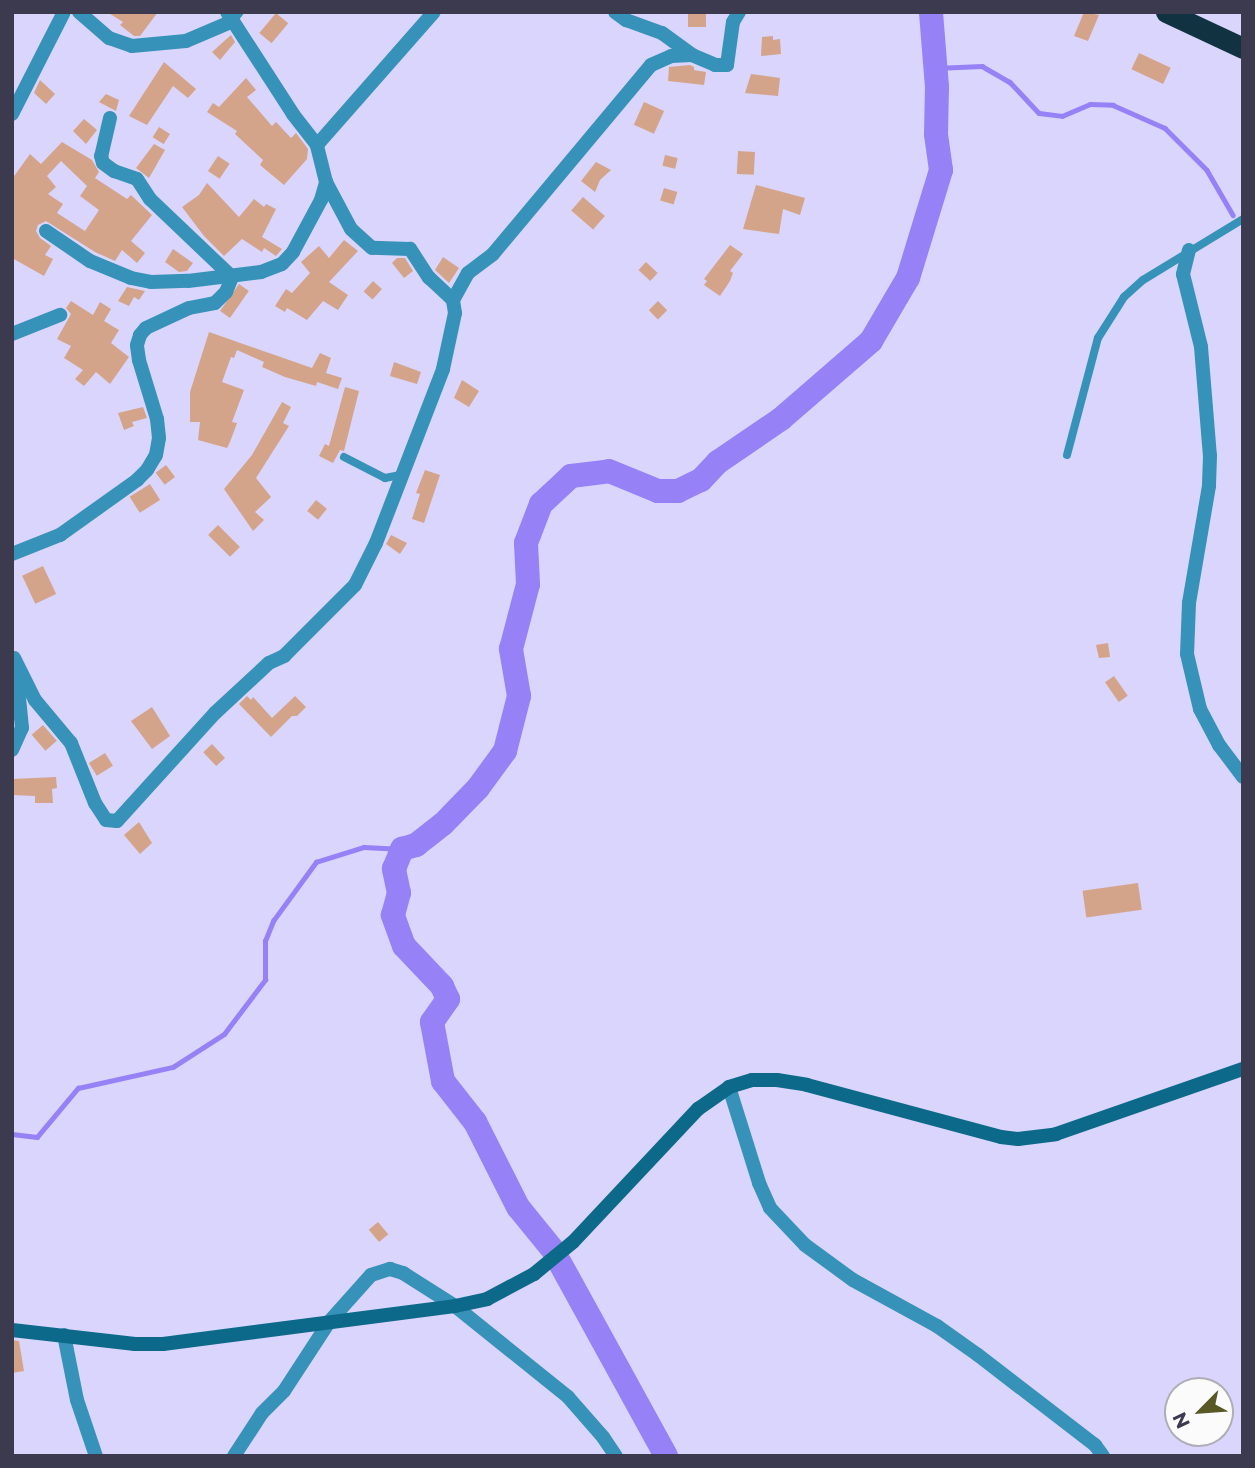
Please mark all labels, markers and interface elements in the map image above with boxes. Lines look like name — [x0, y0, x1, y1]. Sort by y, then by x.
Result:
north arrow — [1164, 1377, 1234, 1447]
text: N — [1168, 1408, 1195, 1432]

